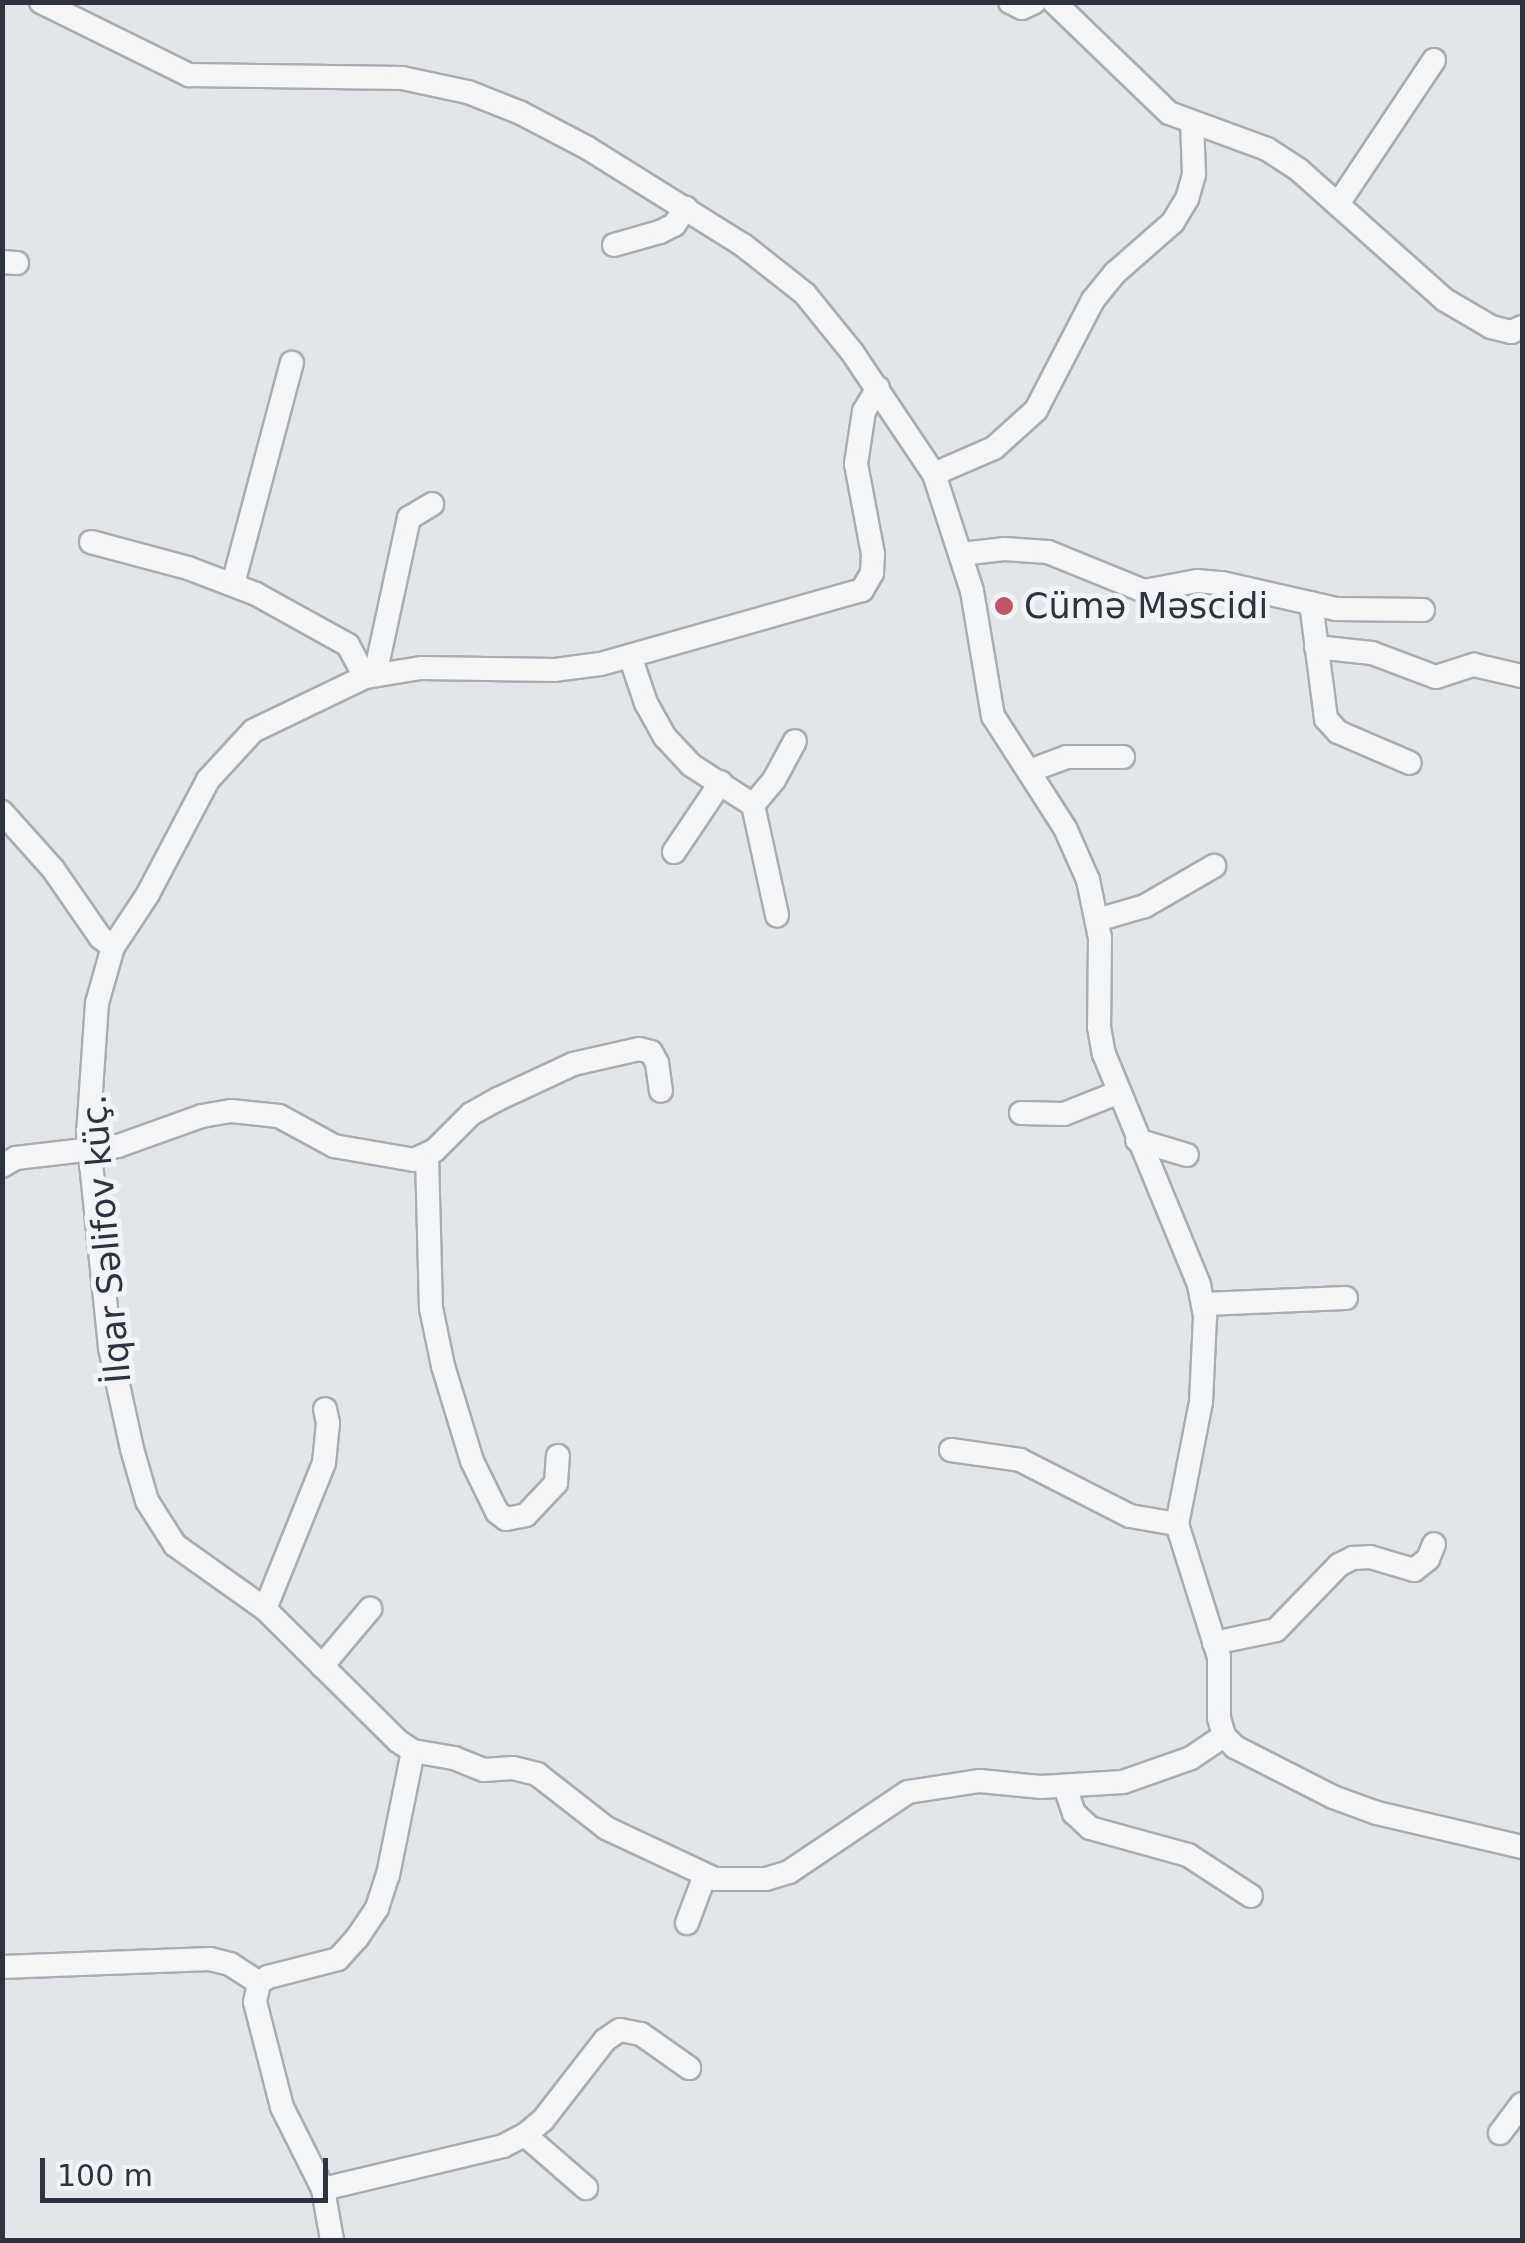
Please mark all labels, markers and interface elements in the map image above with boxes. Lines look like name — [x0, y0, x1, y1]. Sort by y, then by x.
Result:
place label: Cümə Məscidi — [1024, 585, 1268, 627]
marker: Cümə Məscidi — [993, 595, 1015, 617]
street label: İlqar Səlifov küç. — [72, 1093, 140, 1385]
scale bar — [45, 2138, 332, 2200]
text: 100 m — [57, 2158, 153, 2193]

